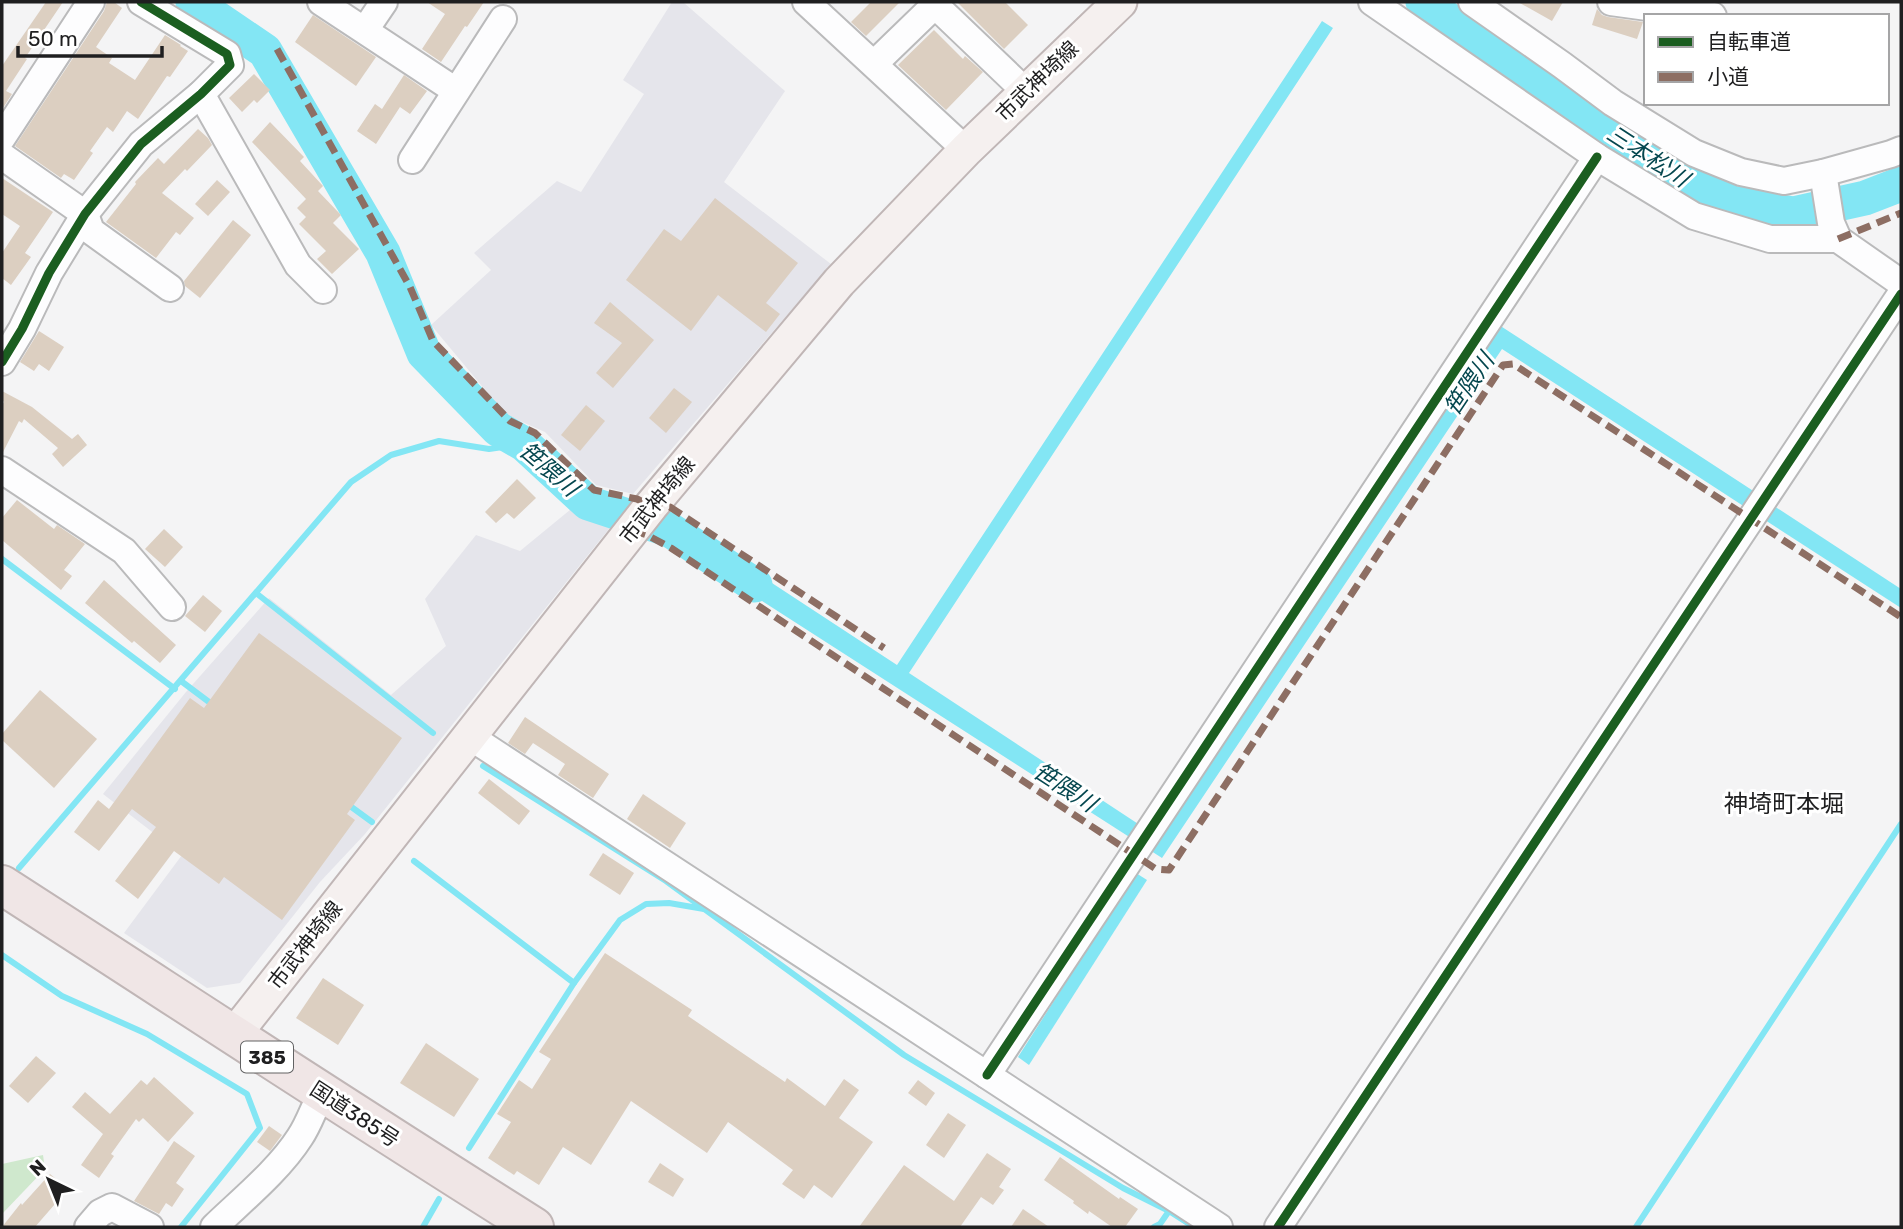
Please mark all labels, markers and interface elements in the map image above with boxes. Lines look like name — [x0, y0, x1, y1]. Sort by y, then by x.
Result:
scale bar — [18, 14, 161, 58]
legend — [1644, 14, 1889, 105]
text: 50 m — [28, 26, 78, 51]
text: 自転車道 — [1707, 29, 1791, 54]
street label: 市武神埼線 — [991, 36, 1083, 126]
text: 小道 — [1707, 64, 1749, 89]
water label: 三本松川 — [1602, 119, 1697, 194]
water label: 笹隈川 — [1438, 345, 1502, 420]
water label: 笹隈川 — [514, 436, 586, 504]
street label: 市武神埼線 — [614, 451, 700, 549]
water label: 笹隈川 — [1028, 756, 1104, 819]
district label: 神埼町本堀 — [1724, 790, 1844, 818]
street label: 市武神埼線 — [263, 896, 347, 994]
road number: 385 — [241, 1042, 293, 1072]
street label: 国道385号 — [306, 1076, 404, 1152]
north arrow — [14, 1145, 84, 1215]
text: N — [25, 1155, 51, 1181]

